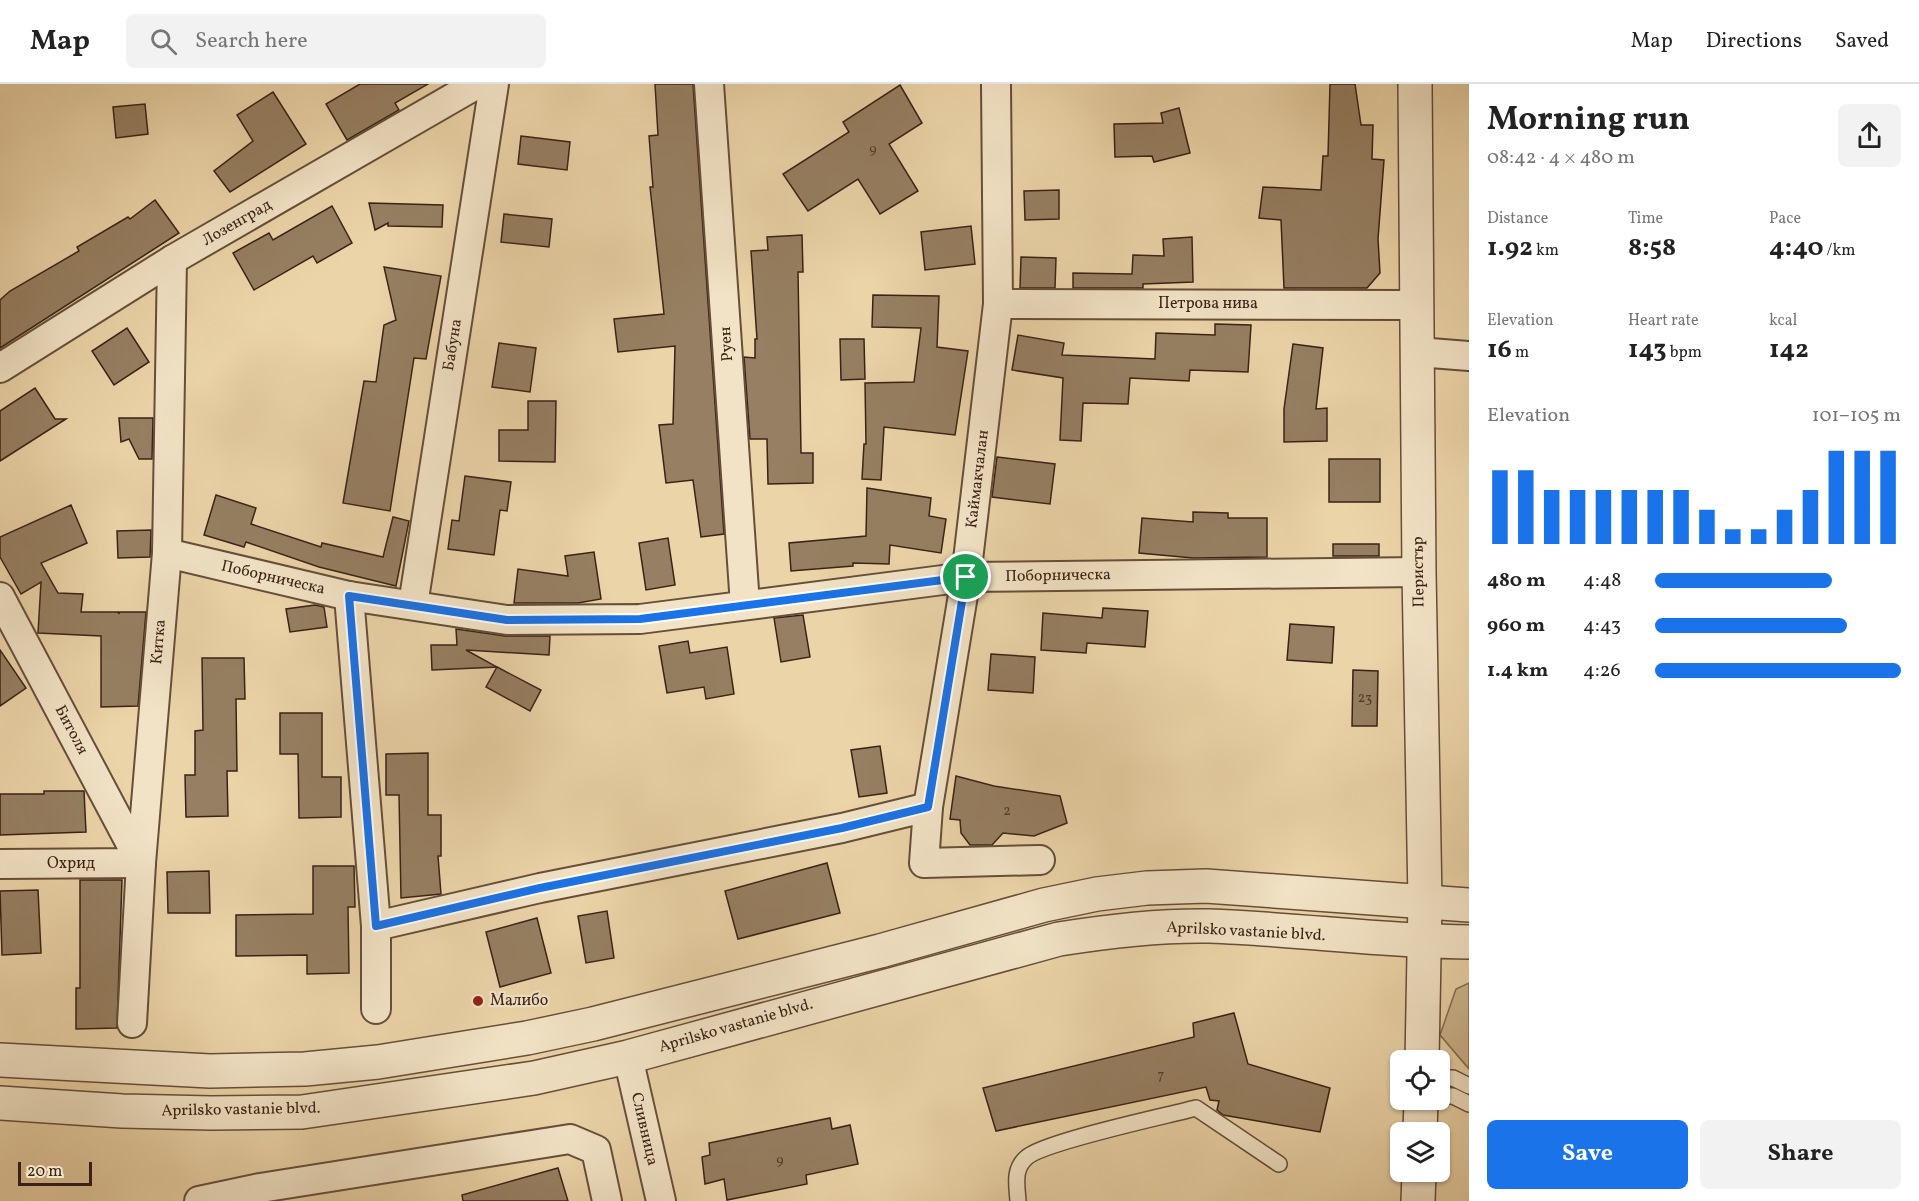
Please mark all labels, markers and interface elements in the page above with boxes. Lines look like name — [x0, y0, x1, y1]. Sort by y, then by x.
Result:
search box — [126, 14, 546, 68]
text: Map — [30, 22, 90, 61]
icon: search — [147, 25, 180, 58]
text: Search here — [195, 26, 308, 57]
text: Map — [1631, 27, 1673, 56]
text: Directions — [1706, 27, 1802, 56]
text: Saved — [1835, 27, 1889, 56]
text: Morning run — [1487, 98, 1690, 144]
button: share — [1838, 104, 1901, 167]
house number: 9 — [869, 140, 877, 159]
text: 08:42 · 4 × 480 m — [1487, 144, 1635, 172]
street label: Лозенград — [198, 194, 276, 252]
text: Distance — [1487, 208, 1548, 230]
text: Time — [1628, 208, 1663, 230]
text: Pace — [1769, 208, 1801, 230]
text: 1.92 — [1487, 230, 1533, 266]
text: 8:58 — [1628, 230, 1676, 266]
text: 4:40 — [1769, 230, 1823, 266]
text: km — [1533, 240, 1559, 262]
text: /km — [1823, 240, 1855, 262]
street label: Петрова нива — [1158, 293, 1258, 315]
text: Elevation — [1487, 310, 1554, 332]
text: Heart rate — [1628, 310, 1699, 332]
text: kcal — [1769, 310, 1797, 332]
street label: Бабуна — [438, 317, 468, 373]
street label: Руен — [715, 325, 739, 362]
text: 16 — [1487, 332, 1512, 368]
text: 143 — [1628, 332, 1667, 368]
text: 142 — [1769, 332, 1809, 368]
text: m — [1512, 342, 1529, 364]
text: bpm — [1667, 342, 1702, 364]
text: Elevation — [1487, 402, 1570, 430]
text: 101–105 m — [1812, 402, 1901, 430]
street label: Каймакчалан — [961, 428, 995, 530]
street label: Перистър — [1407, 536, 1431, 608]
pin — [940, 551, 991, 602]
street label: Поборническа — [219, 555, 327, 601]
icon: arrive — [949, 560, 982, 593]
street label: Поборническа — [1005, 564, 1111, 588]
text: 480 m — [1487, 567, 1546, 595]
text: 4:48 — [1583, 567, 1621, 595]
text: 960 m — [1487, 612, 1545, 640]
text: 4:43 — [1583, 612, 1621, 640]
street label: Китка — [146, 619, 172, 665]
text: 1.4 km — [1487, 657, 1548, 685]
text: 4:26 — [1583, 657, 1621, 685]
house number: 23 — [1358, 689, 1372, 708]
street label: Битоля — [49, 701, 93, 759]
house number: 2 — [1003, 802, 1011, 821]
street label: Охрид — [47, 853, 95, 875]
street label: Aprilsko vastanie blvd. — [1166, 917, 1326, 947]
place label: Малибо — [490, 990, 548, 1012]
street label: Aprilsko vastanie blvd. — [656, 993, 816, 1059]
marker: Малибо — [471, 994, 485, 1008]
map controls — [1390, 1050, 1450, 1182]
button: locate — [1390, 1050, 1450, 1110]
house number: 7 — [1158, 1066, 1165, 1085]
street label: Сливница — [625, 1090, 663, 1168]
street label: Aprilsko vastanie blvd. — [161, 1098, 321, 1122]
button: Save — [1487, 1120, 1688, 1189]
button: Share — [1700, 1120, 1901, 1189]
button: layers — [1390, 1122, 1450, 1182]
house number: 9 — [776, 1151, 784, 1170]
scale bar — [18, 1159, 92, 1186]
text: 20 m — [27, 1161, 62, 1183]

